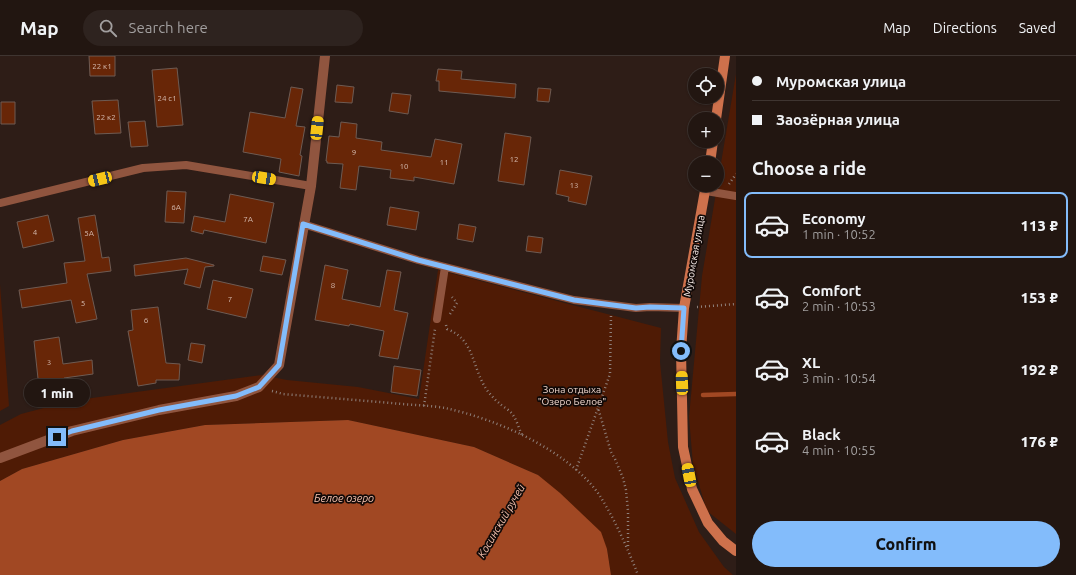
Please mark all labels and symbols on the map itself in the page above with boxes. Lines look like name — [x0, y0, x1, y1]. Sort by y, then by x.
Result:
house number: 22 к1 — [92, 62, 112, 71]
house number: 24 с1 — [157, 94, 177, 103]
house number: 22 к2 — [96, 113, 116, 122]
car — [310, 115, 324, 141]
house number: 9 — [352, 148, 356, 157]
house number: 12 — [509, 155, 519, 164]
house number: 11 — [439, 158, 449, 167]
house number: 10 — [399, 162, 409, 171]
car — [87, 170, 113, 188]
car — [251, 170, 277, 186]
house number: 13 — [569, 181, 579, 190]
house number: 6А — [171, 203, 182, 212]
street label: Муромская улица — [681, 214, 707, 298]
house number: 7А — [243, 215, 254, 224]
house number: 4 — [33, 228, 38, 237]
house number: 5А — [84, 229, 95, 238]
house number: 8 — [331, 281, 336, 290]
house number: 7 — [228, 295, 232, 304]
house number: 5 — [81, 299, 85, 308]
house number: 6 — [144, 316, 149, 325]
route start — [672, 342, 690, 360]
house number: 3 — [47, 358, 51, 367]
car — [676, 371, 688, 395]
callout: 1 min — [24, 379, 90, 407]
park label: Зона отдыха "Озеро Белое" — [538, 384, 606, 407]
route end — [48, 428, 66, 446]
car — [681, 462, 697, 488]
water label: Косинский ручей — [475, 482, 527, 560]
water label: Белое озеро — [314, 492, 374, 504]

